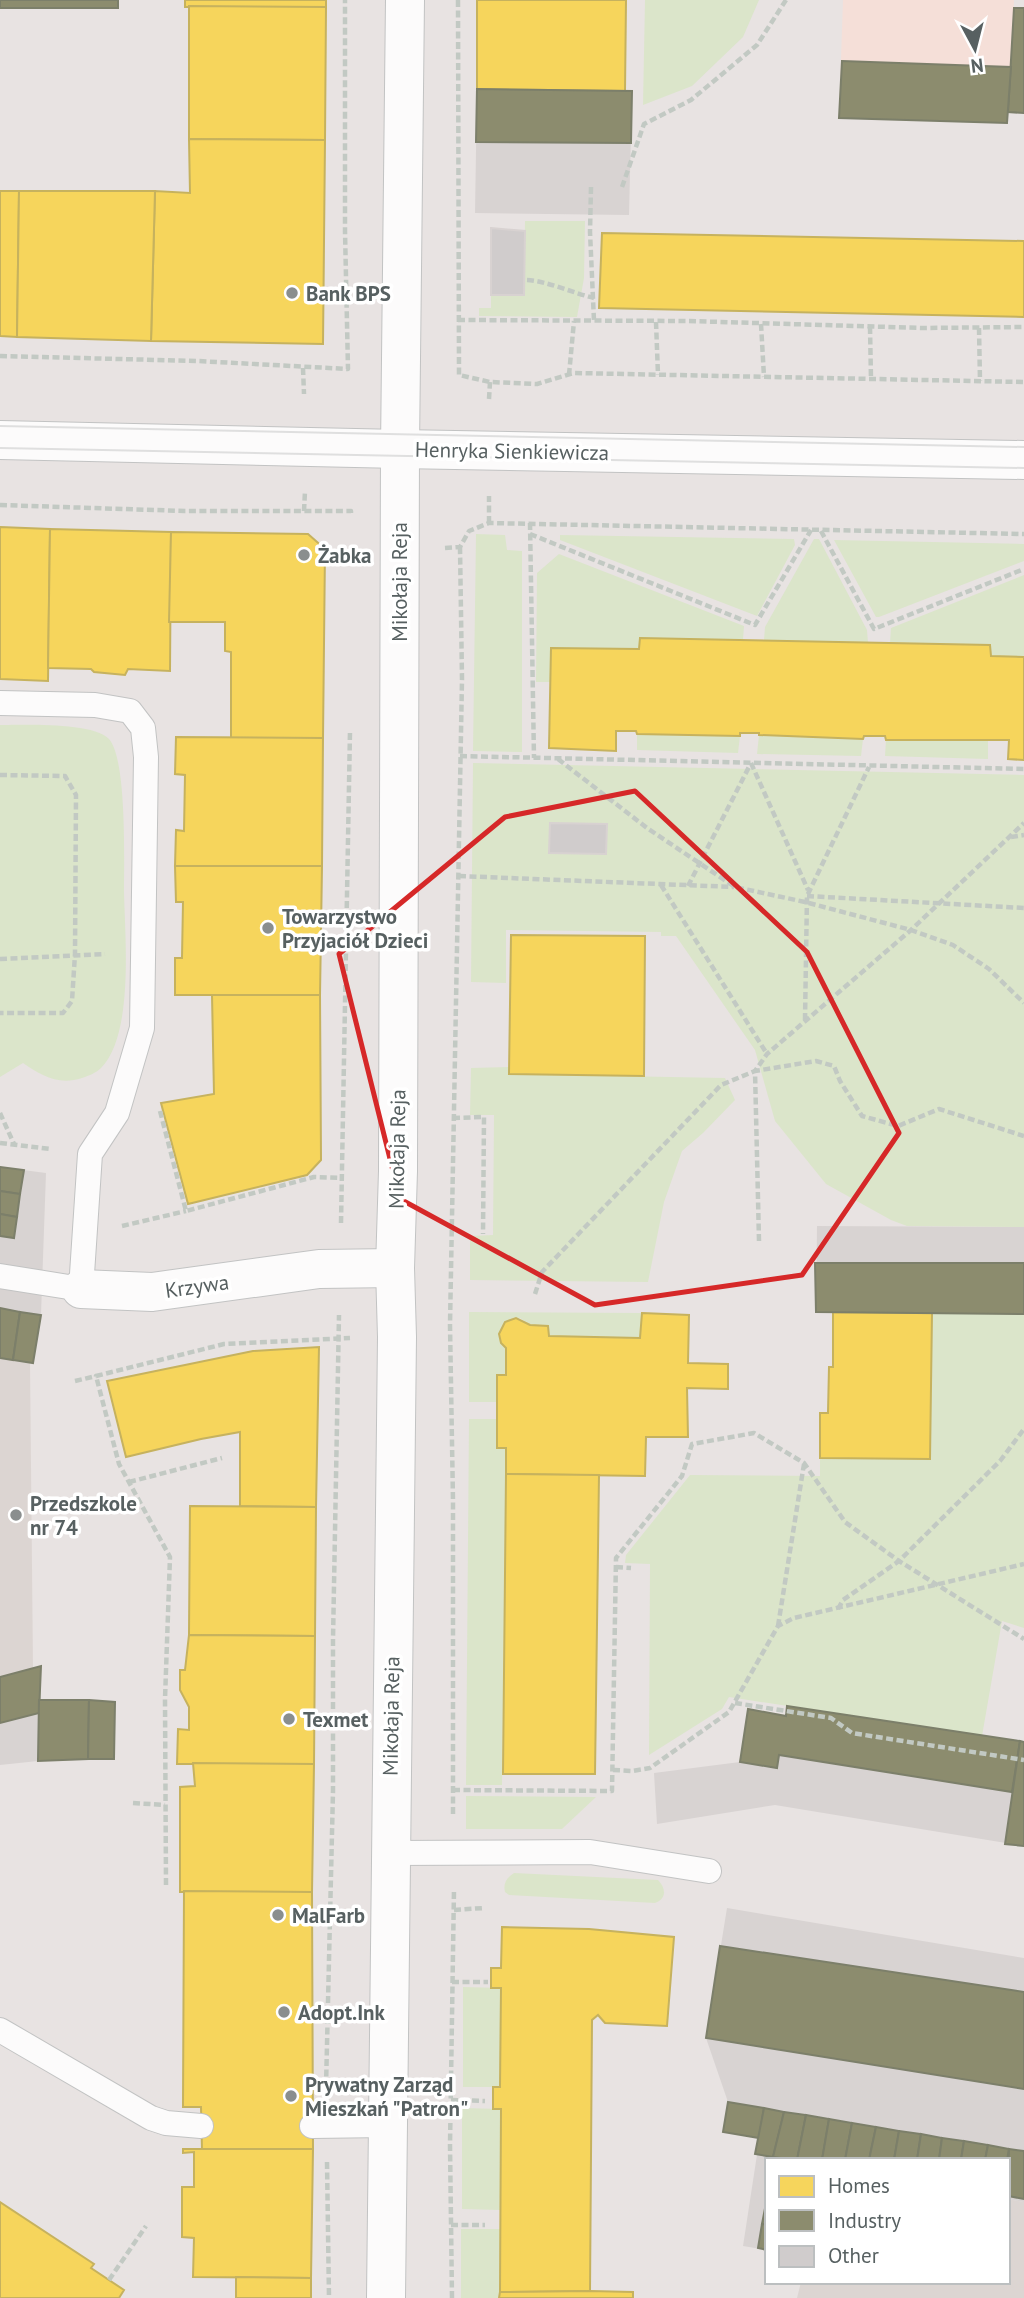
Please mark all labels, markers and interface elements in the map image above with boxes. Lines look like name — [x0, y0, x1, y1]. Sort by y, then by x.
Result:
north arrow — [940, 14, 1010, 84]
text: N — [969, 53, 985, 79]
place label: Bank BPS — [306, 280, 391, 307]
marker: Bank BPS — [284, 285, 300, 301]
street label: Henryka Sienkiewicza — [415, 436, 609, 466]
street label: Mikołaja Reja — [386, 522, 413, 642]
place label: Żabka — [318, 542, 372, 569]
marker: Żabka — [296, 547, 312, 563]
place label: Towarzystwo Przyjaciół Dzieci — [282, 903, 428, 954]
marker: Towarzystwo Przyjaciół Dzieci — [260, 920, 276, 936]
street label: Mikołaja Reja — [382, 1089, 412, 1209]
street label: Krzywa — [163, 1268, 231, 1304]
place label: Przedszkole nr 74 — [30, 1490, 137, 1541]
marker: Przedszkole nr 74 — [8, 1507, 24, 1523]
street label: Mikołaja Reja — [376, 1656, 406, 1776]
place label: Texmet — [303, 1706, 369, 1733]
marker: Texmet — [281, 1711, 297, 1727]
place label: MalFarb — [292, 1902, 365, 1929]
marker: MalFarb — [270, 1907, 286, 1923]
place label: Adopt.Ink — [298, 1999, 386, 2026]
marker: Adopt.Ink — [276, 2004, 292, 2020]
place label: Prywatny Zarząd Mieszkań "Patron" — [305, 2071, 468, 2122]
marker: Prywatny Zarząd Mieszkań "Patron" — [283, 2088, 299, 2104]
legend — [765, 2158, 1010, 2284]
text: Homes — [828, 2172, 890, 2199]
text: Industry — [828, 2207, 901, 2234]
text: Other — [828, 2242, 879, 2269]

